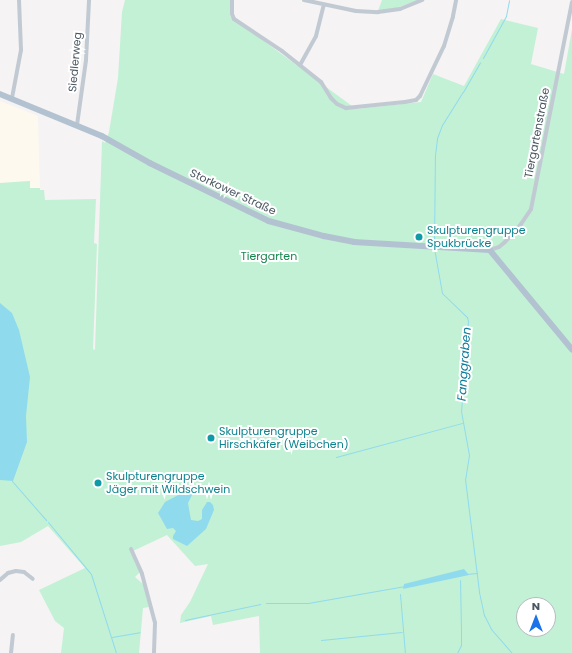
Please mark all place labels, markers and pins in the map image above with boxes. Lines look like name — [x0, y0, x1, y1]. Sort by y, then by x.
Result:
place label: Skulpturengruppe Spukbrücke — [427, 224, 526, 250]
marker: Skulpturengruppe Spukbrücke — [414, 232, 424, 242]
place label: Skulpturengruppe Hirschkäfer (Weibchen) — [219, 425, 349, 451]
marker: Skulpturengruppe Hirschkäfer (Weibchen) — [206, 433, 216, 443]
place label: Skulpturengruppe Jäger mit Wildschwein — [106, 470, 230, 496]
marker: Skulpturengruppe Jäger mit Wildschwein — [93, 478, 103, 488]

